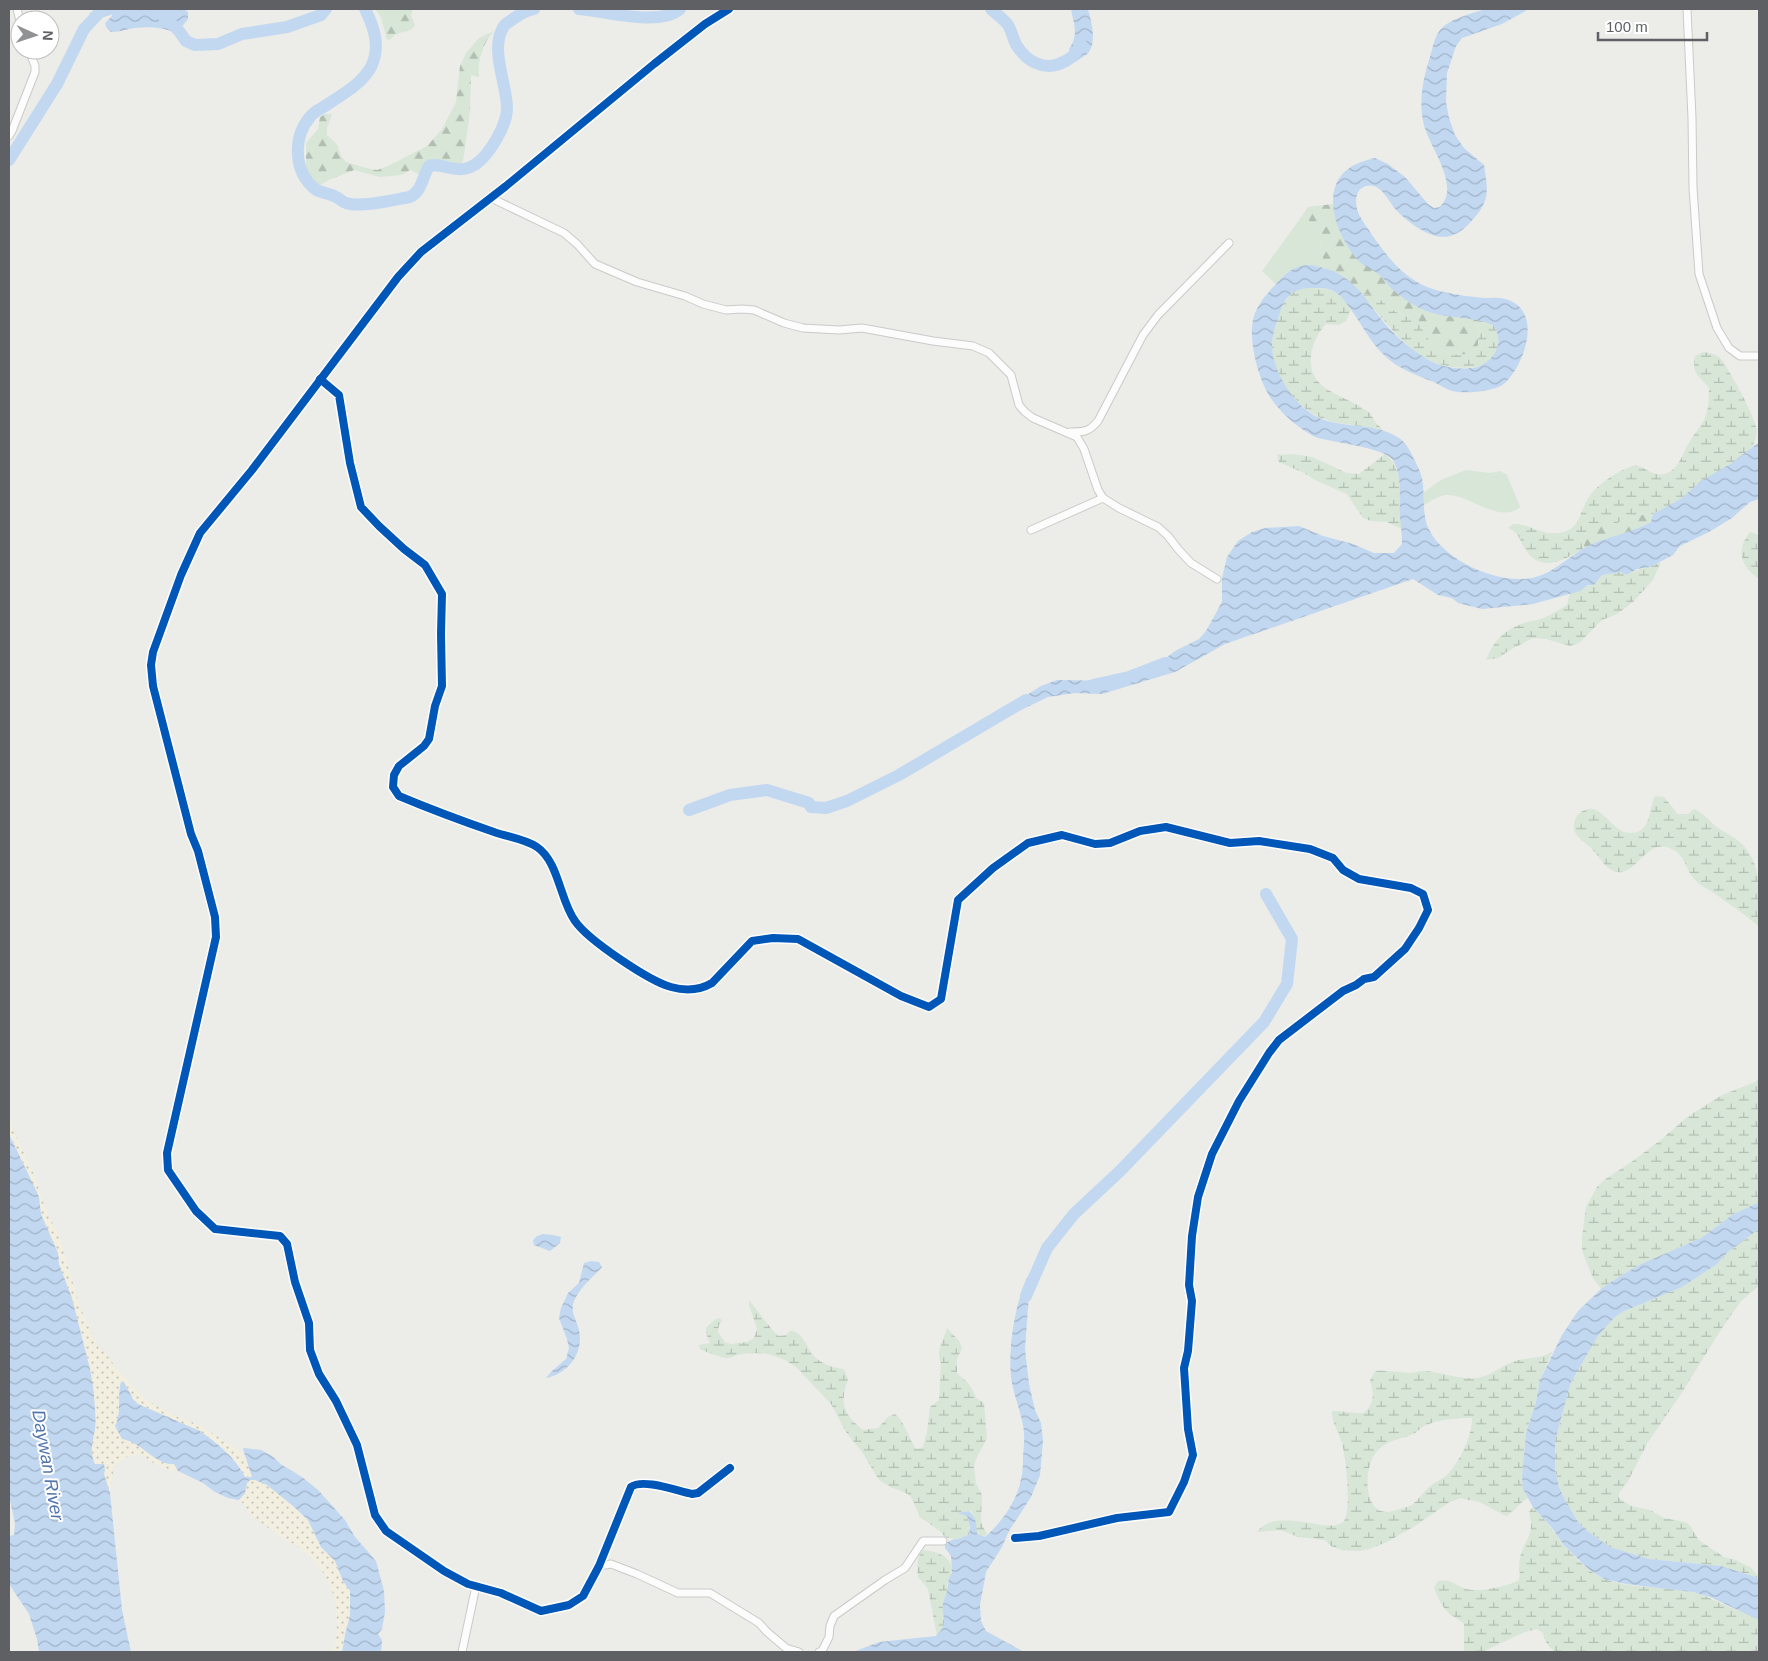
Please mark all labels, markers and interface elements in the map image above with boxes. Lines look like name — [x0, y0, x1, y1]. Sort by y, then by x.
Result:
north arrow — [10, 10, 60, 60]
scale bar — [1598, 10, 1707, 42]
text: 100 m — [1606, 18, 1648, 35]
text: N — [40, 30, 56, 41]
water label: Daywan River — [28, 1408, 68, 1523]

